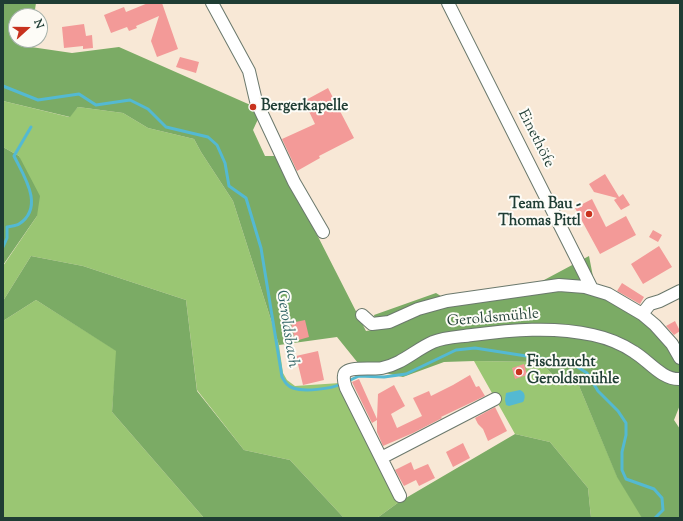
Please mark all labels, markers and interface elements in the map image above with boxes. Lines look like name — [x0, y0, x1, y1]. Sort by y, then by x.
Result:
north arrow — [8, 8, 48, 48]
text: N — [29, 17, 47, 31]
place label: Bergerkapelle — [261, 98, 348, 116]
marker: Bergerkapelle — [248, 102, 258, 112]
street label: Einethöfe — [513, 107, 557, 171]
place label: Team Bau - Thomas Pittl — [498, 196, 581, 231]
marker: Team Bau - Thomas Pittl — [584, 209, 594, 219]
water label: Geroldsbach — [270, 289, 302, 369]
street label: Geroldsmühle — [446, 306, 540, 332]
place label: Fischzucht Geroldsmühle — [527, 354, 619, 389]
marker: Fischzucht Geroldsmühle — [514, 367, 524, 377]

